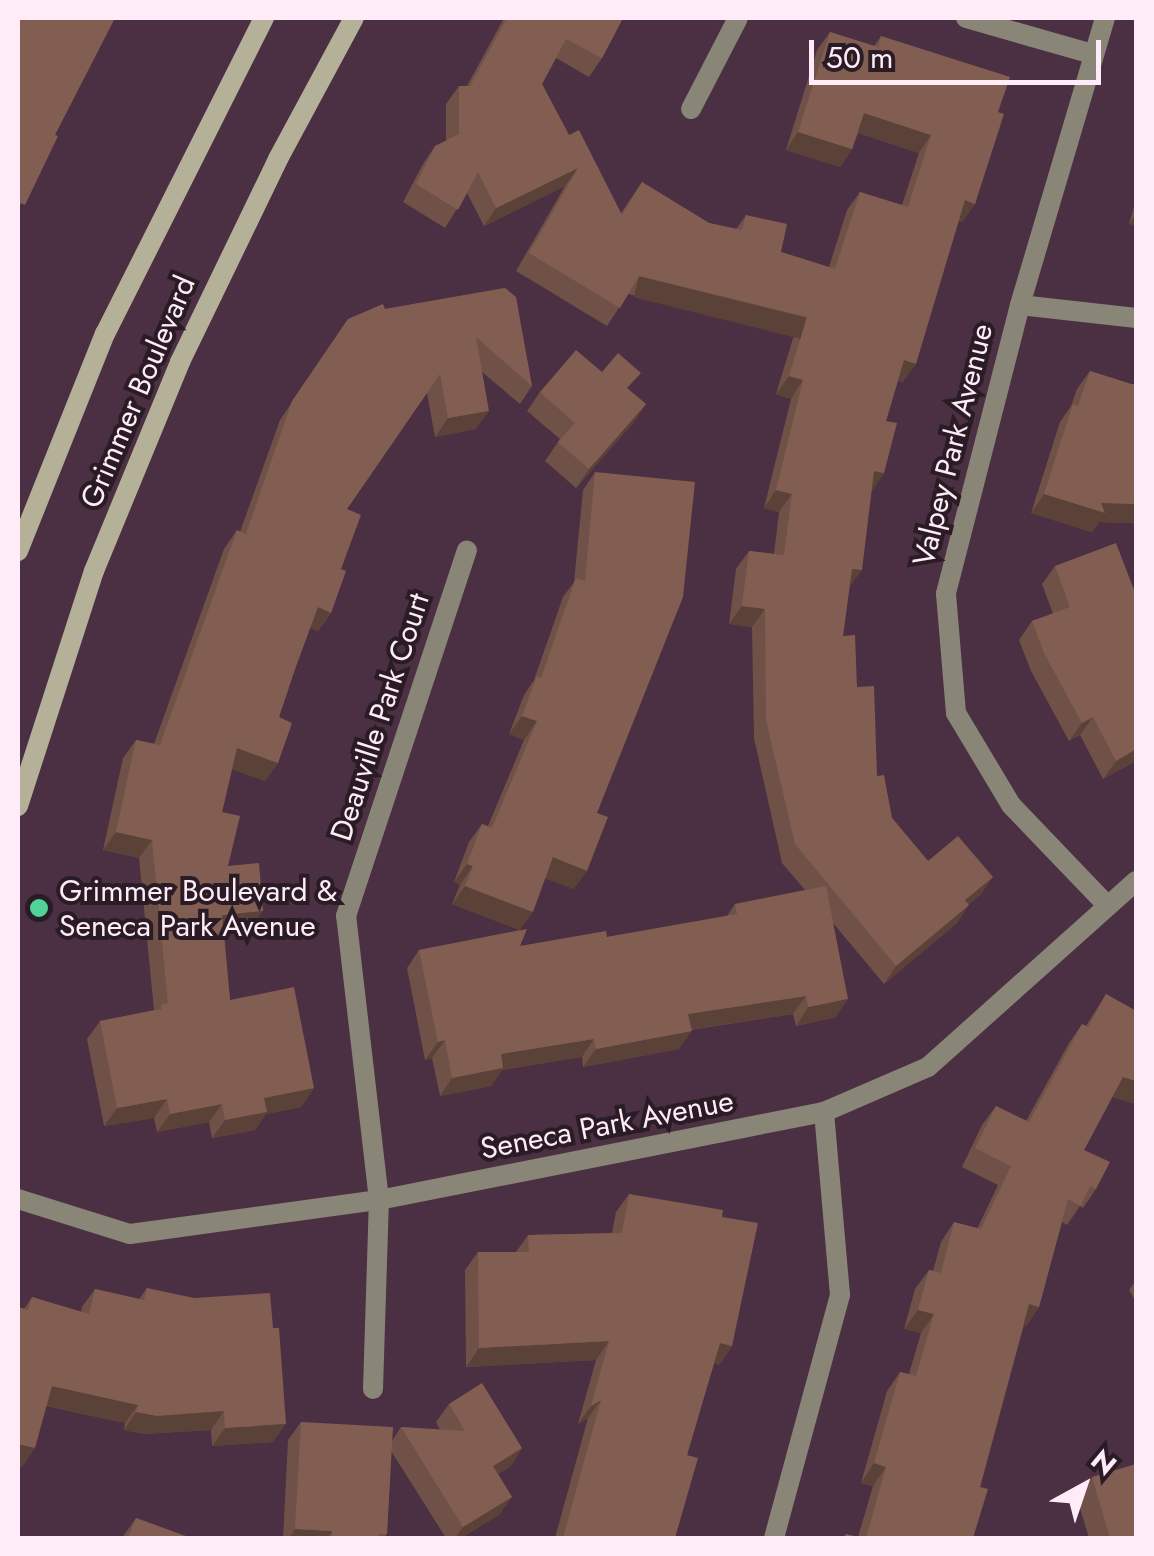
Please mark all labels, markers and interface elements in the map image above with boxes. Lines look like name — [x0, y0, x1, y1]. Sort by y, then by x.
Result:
scale bar — [814, 20, 1106, 82]
text: 50 m — [826, 36, 893, 79]
street label: Grimmer Boulevard — [73, 271, 203, 513]
street label: Valpey Park Avenue — [905, 320, 1001, 570]
street label: Deauville Park Court — [323, 589, 437, 845]
place label: Grimmer Boulevard & Seneca Park Avenue — [59, 873, 337, 944]
marker: Grimmer Boulevard & Seneca Park Avenue — [28, 897, 50, 919]
street label: Seneca Park Avenue — [478, 1083, 736, 1167]
north arrow — [1034, 1436, 1134, 1536]
text: N — [1082, 1440, 1125, 1485]

